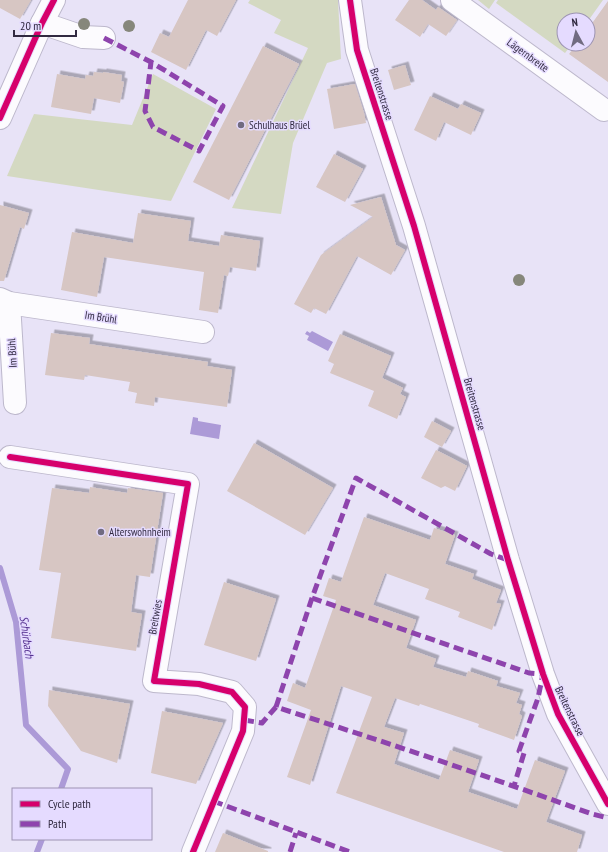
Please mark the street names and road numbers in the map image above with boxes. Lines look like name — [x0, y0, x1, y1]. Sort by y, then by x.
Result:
street label: Lägernbreite — [504, 35, 552, 75]
street label: Breitenstrasse — [367, 66, 397, 122]
street label: Im Brühl — [84, 308, 119, 327]
street label: Im Bühl — [4, 338, 20, 368]
street label: Breitenstrasse — [461, 376, 489, 432]
street label: Breitwies — [145, 598, 165, 636]
street label: Breitenstrasse — [552, 684, 588, 739]

